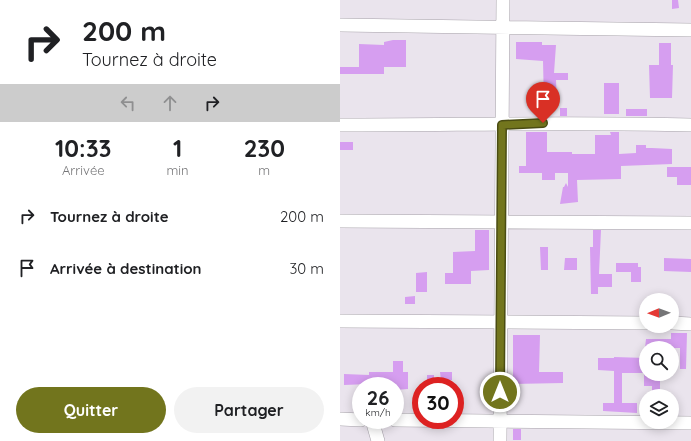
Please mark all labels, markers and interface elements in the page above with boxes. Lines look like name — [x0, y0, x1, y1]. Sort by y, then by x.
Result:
text: 200 m — [82, 13, 166, 48]
icon: right — [16, 16, 68, 68]
text: Tournez à droite — [82, 48, 217, 71]
pin — [526, 82, 560, 123]
icon: arrive — [532, 88, 554, 110]
icon: left — [117, 92, 139, 114]
icon: ahead — [159, 92, 181, 114]
icon: right — [201, 92, 223, 114]
text: 10:33 — [55, 133, 111, 163]
text: 1 — [173, 133, 182, 163]
text: 230 — [244, 133, 285, 163]
text: Arrivée — [62, 162, 105, 178]
text: min — [166, 162, 189, 178]
text: m — [258, 162, 270, 178]
icon: right — [16, 205, 38, 227]
text: Tournez à droite — [50, 207, 169, 226]
text: 200 m — [280, 207, 324, 226]
icon: arrive — [16, 257, 38, 279]
text: Arrivée à destination — [50, 259, 202, 278]
text: 30 m — [289, 259, 324, 278]
north arrow — [639, 293, 679, 333]
map controls — [639, 293, 679, 429]
button: search — [639, 341, 679, 381]
position arrow — [479, 371, 521, 413]
speed limit sign: 30 — [412, 377, 464, 429]
text: 26 — [367, 385, 389, 410]
button: Quitter — [16, 387, 166, 433]
button: Partager — [174, 387, 324, 433]
button: layers — [639, 389, 679, 429]
text: km/h — [365, 406, 391, 419]

